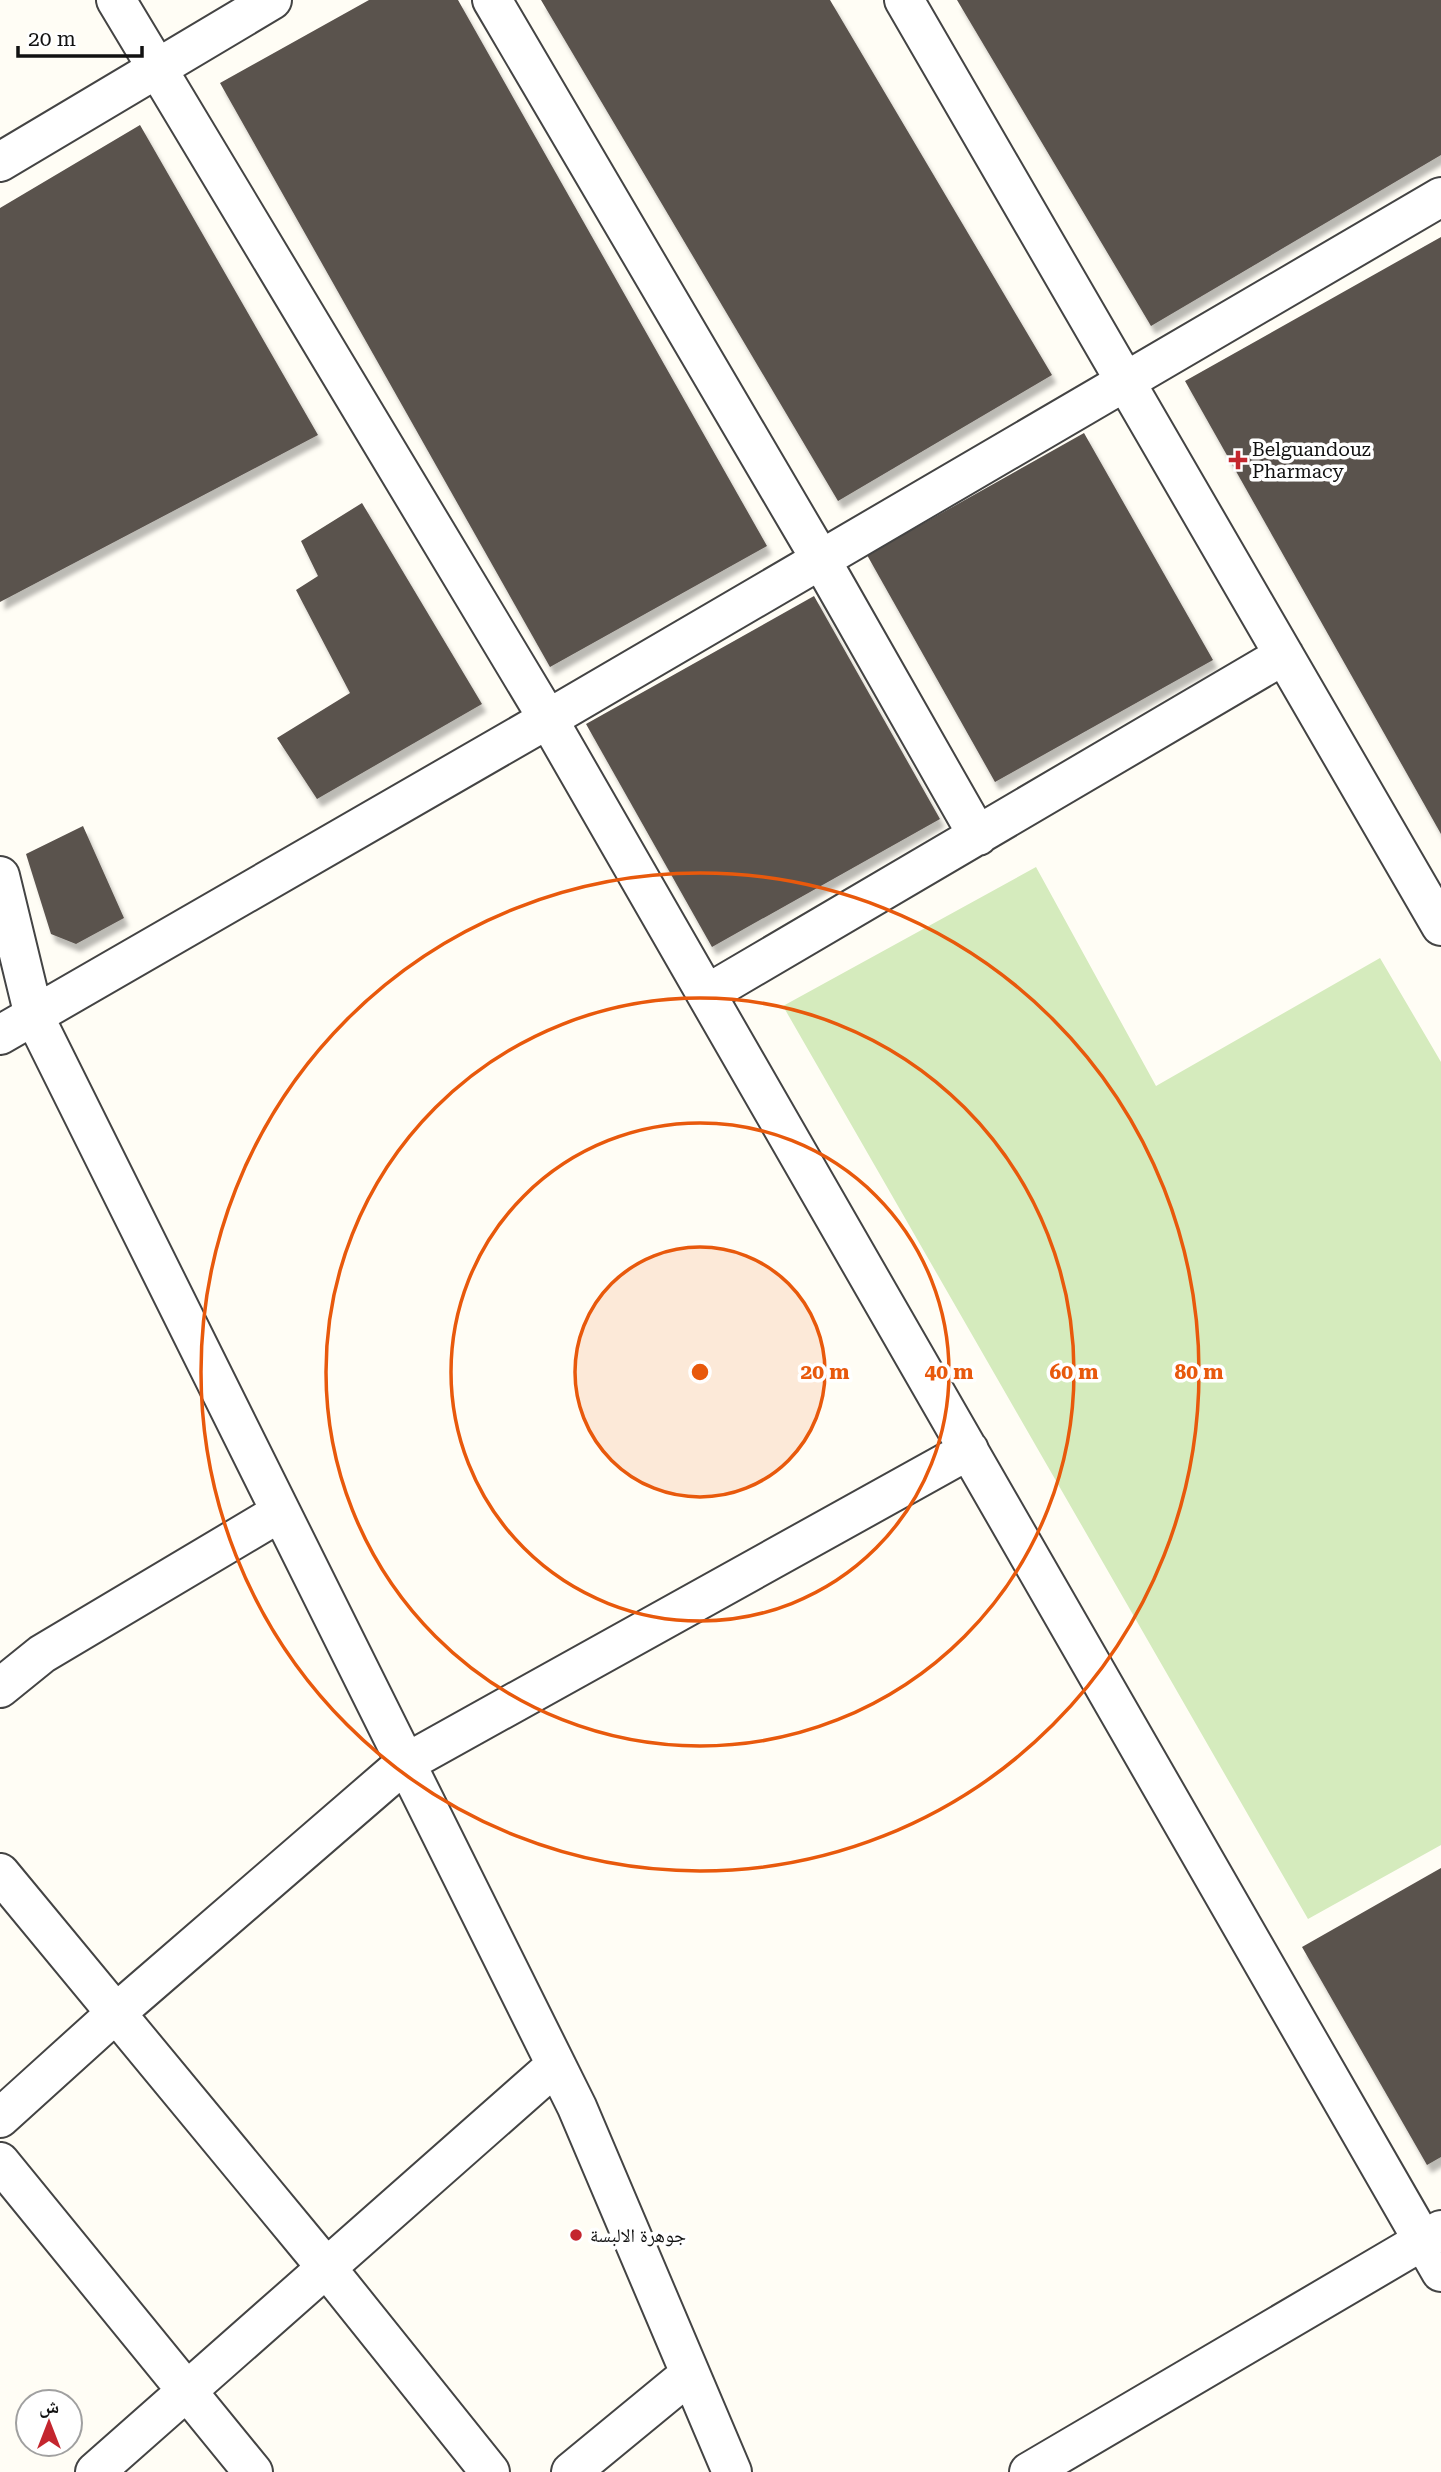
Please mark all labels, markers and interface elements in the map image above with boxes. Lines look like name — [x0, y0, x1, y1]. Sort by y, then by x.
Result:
scale bar — [18, 14, 142, 58]
text: 20 m — [28, 27, 76, 51]
place label: Belguandouz Pharmacy — [1252, 438, 1371, 483]
marker: Belguandouz Pharmacy — [1230, 452, 1246, 468]
centre of rings — [688, 1360, 712, 1384]
text: 20 m — [800, 1360, 850, 1384]
text: 40 m — [924, 1360, 974, 1384]
text: 60 m — [1049, 1360, 1099, 1384]
text: 80 m — [1174, 1360, 1224, 1384]
place label: جوهرة الالبسة — [590, 2224, 686, 2247]
marker: جوهرة الالبسة — [568, 2227, 584, 2243]
north arrow — [14, 2388, 84, 2458]
text: ش — [39, 2395, 59, 2418]

